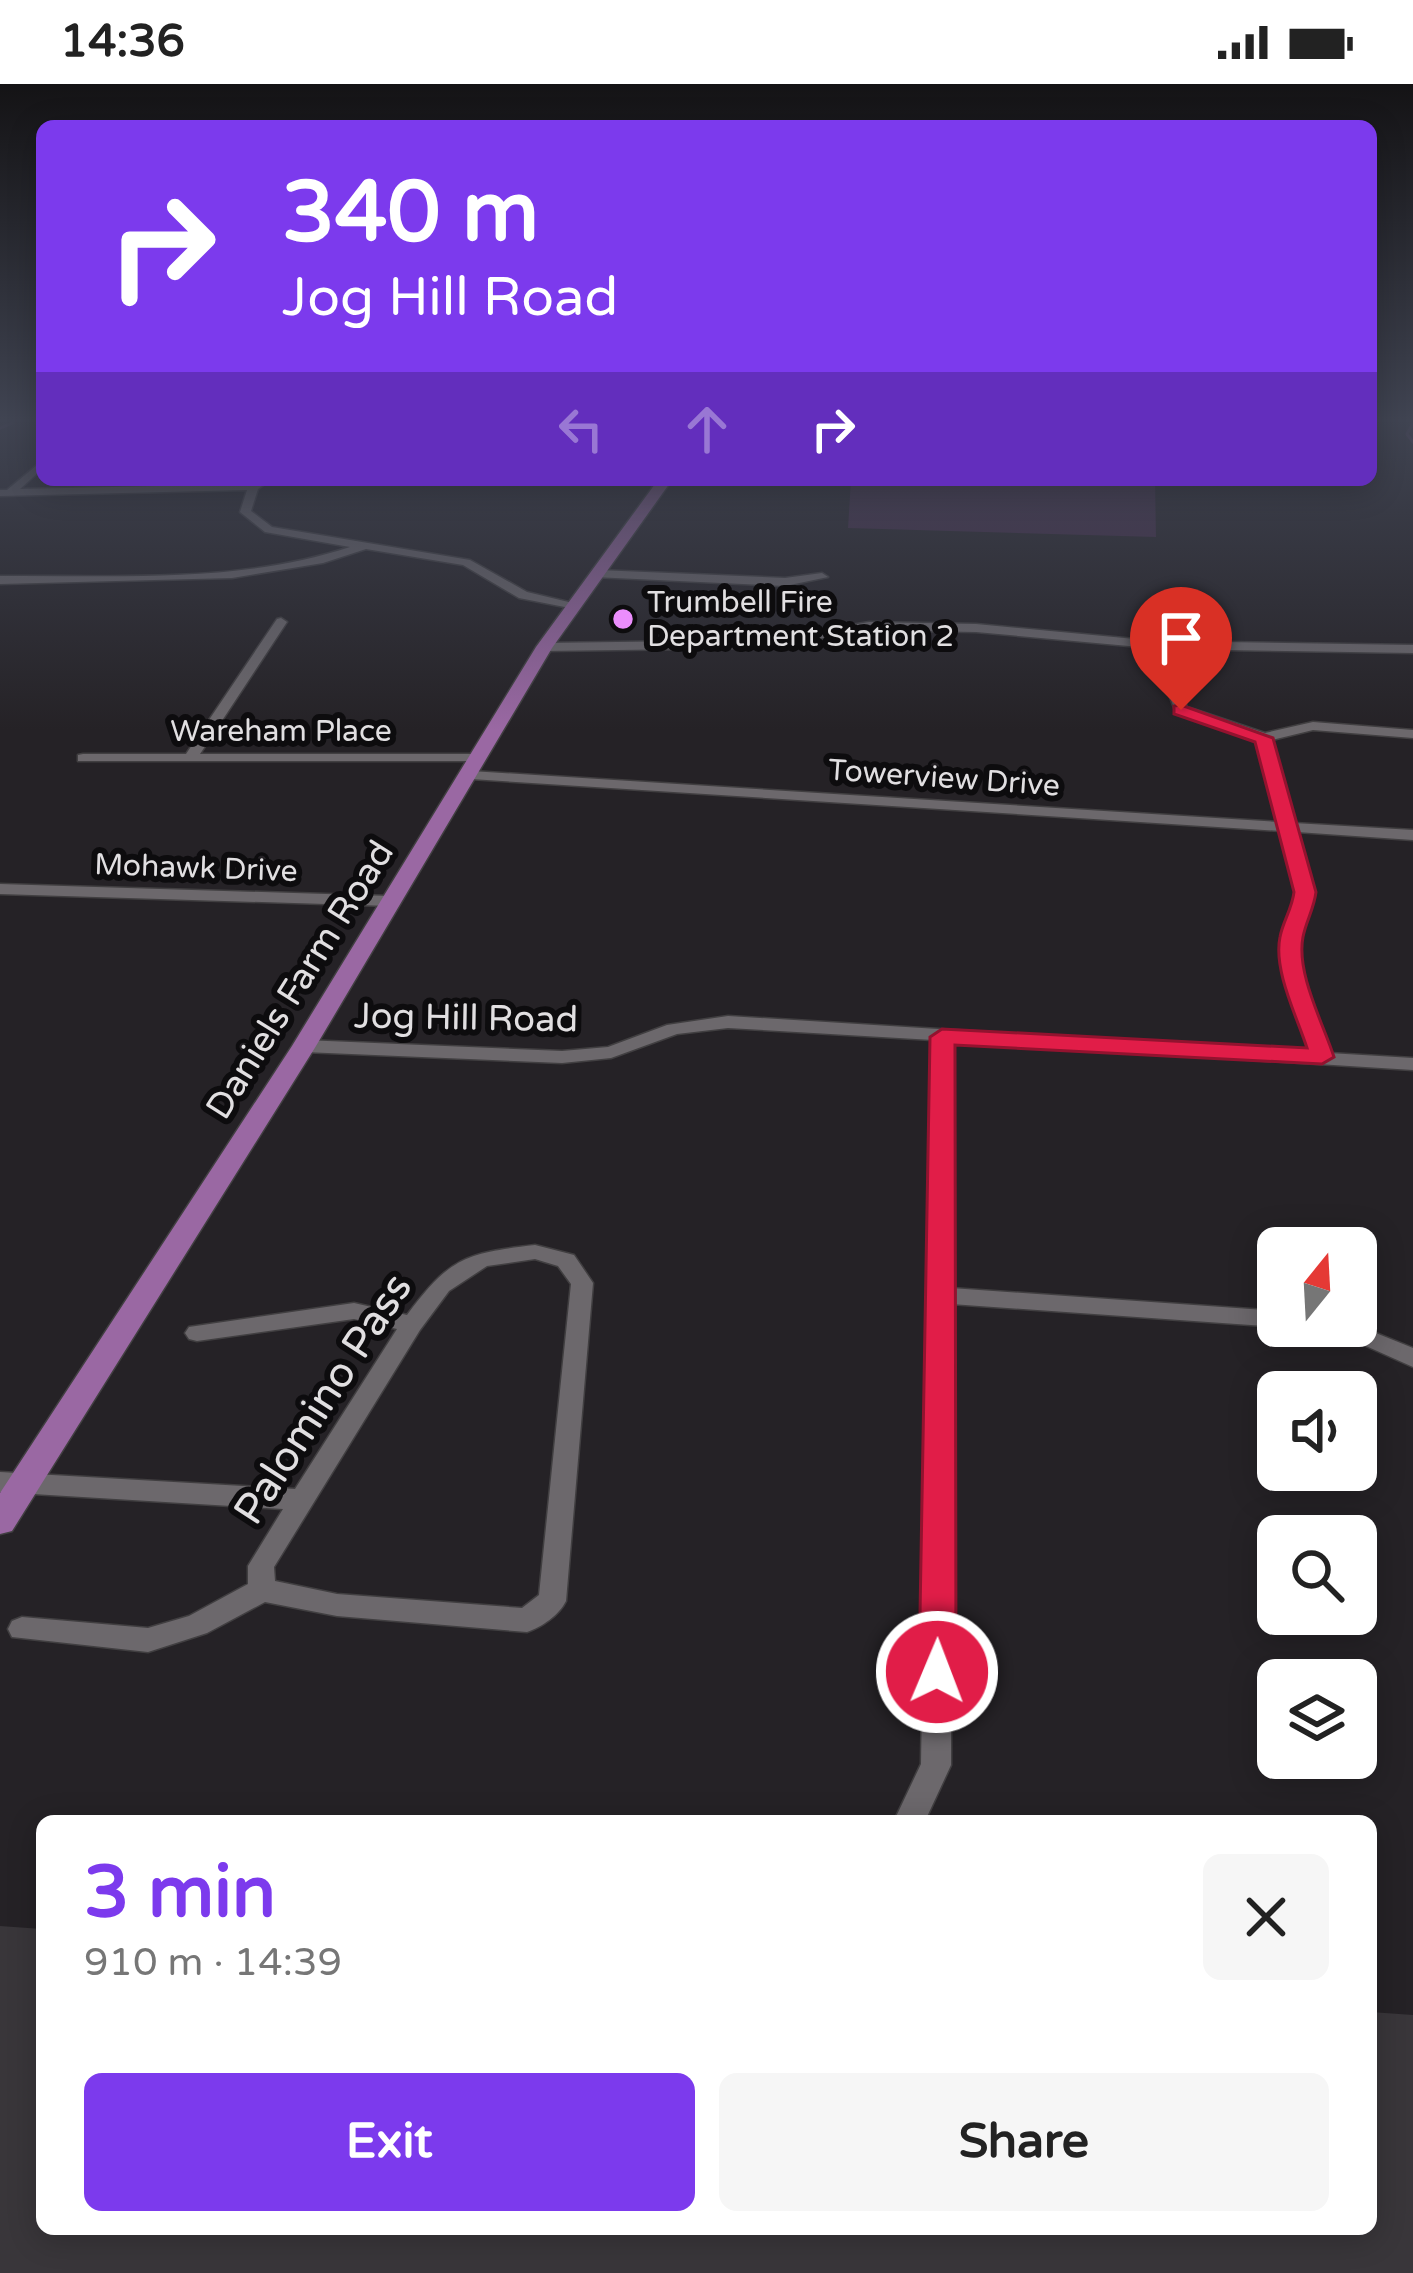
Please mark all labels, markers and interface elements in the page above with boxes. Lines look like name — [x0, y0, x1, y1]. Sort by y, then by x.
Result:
text: 14:36 — [60, 15, 185, 69]
text: 340 m — [282, 163, 539, 264]
icon: right — [84, 168, 240, 324]
text: Jog Hill Road — [282, 265, 618, 330]
icon: left — [548, 396, 614, 462]
icon: ahead — [674, 396, 740, 462]
icon: right — [800, 396, 866, 462]
place label: Trumbell Fire Department Station 2 — [647, 584, 954, 655]
pin — [1130, 587, 1232, 710]
icon: arrive — [1148, 605, 1214, 671]
marker: Trumbell Fire Department Station 2 — [610, 606, 636, 632]
street label: Wareham Place — [170, 713, 392, 750]
street label: Towerview Drive — [827, 751, 1061, 805]
street label: Daniels Farm Road — [197, 833, 403, 1127]
street label: Mohawk Drive — [94, 846, 298, 890]
street label: Jog Hill Road — [354, 995, 578, 1041]
north arrow — [1257, 1227, 1377, 1347]
map controls — [1257, 1227, 1377, 1779]
street label: Palomino Pass — [223, 1264, 423, 1534]
button: sound — [1257, 1371, 1377, 1491]
button: search — [1257, 1515, 1377, 1635]
position arrow — [874, 1609, 1000, 1735]
button: layers — [1257, 1659, 1377, 1779]
text: 3 min — [84, 1850, 276, 1937]
button: close — [1203, 1854, 1329, 1980]
text: 910 m · 14:39 — [84, 1939, 342, 1986]
button: Exit — [84, 2073, 695, 2211]
button: Share — [719, 2073, 1329, 2211]

